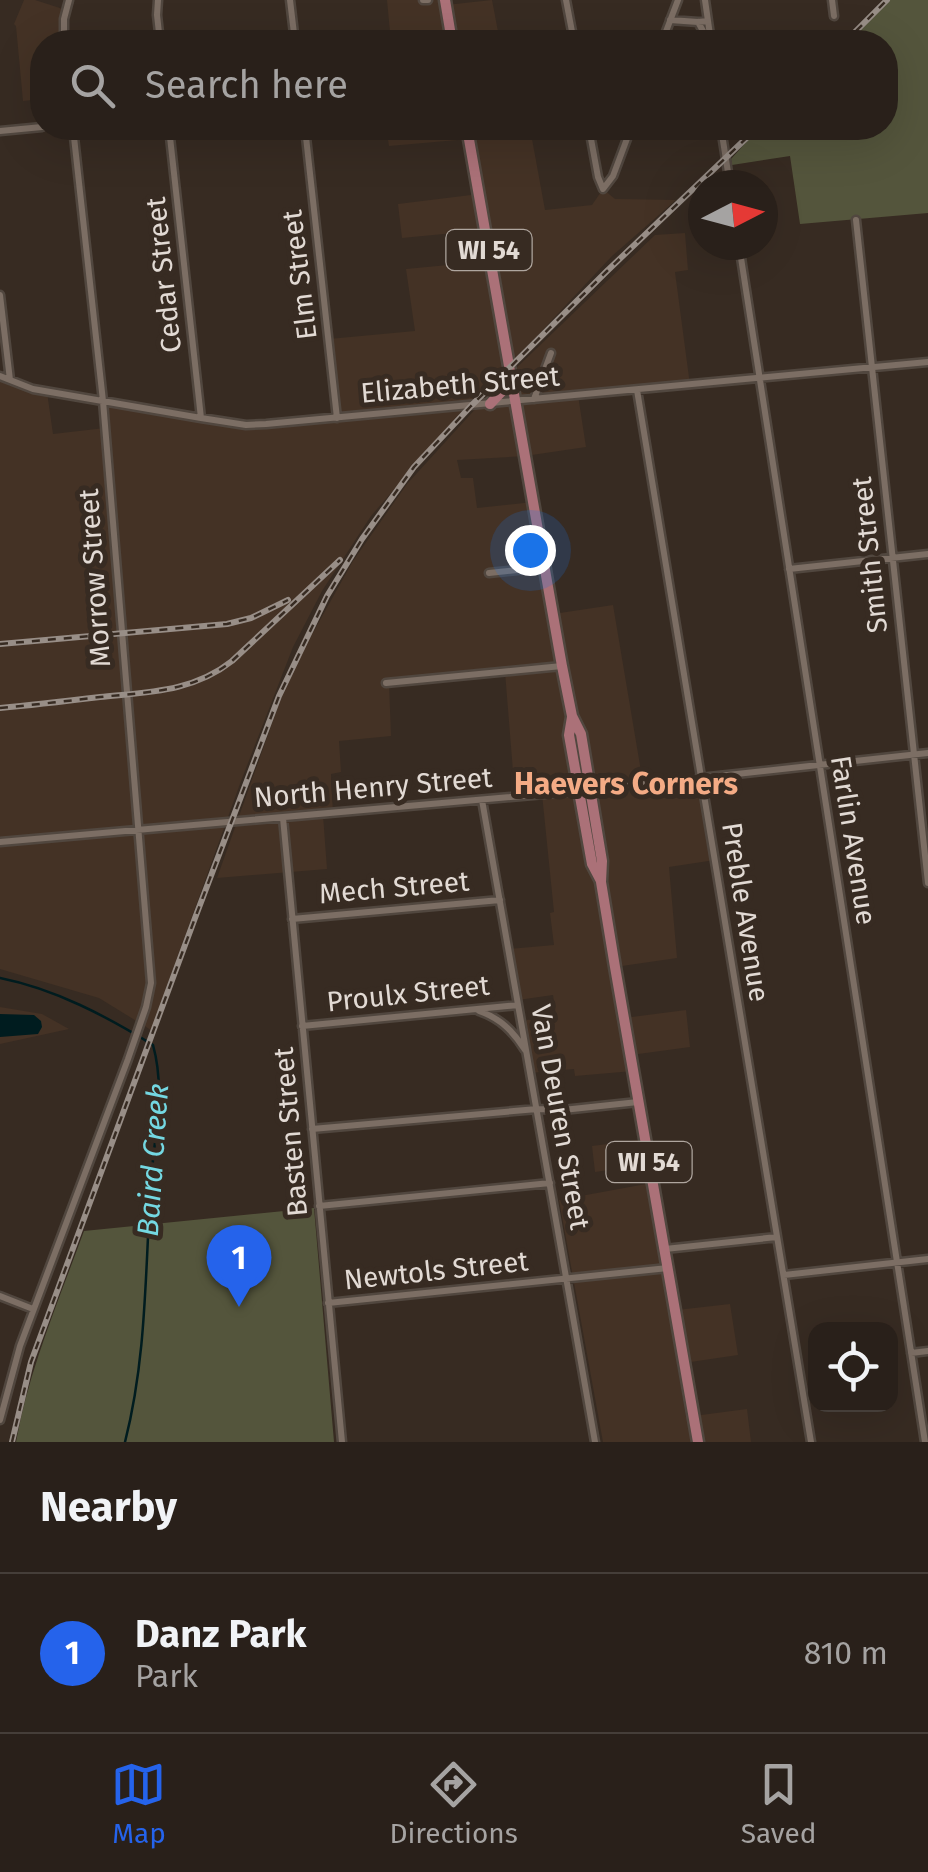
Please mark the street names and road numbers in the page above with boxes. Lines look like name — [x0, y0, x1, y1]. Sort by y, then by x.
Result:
street label: Cedar Street — [139, 194, 188, 355]
street label: Elm Street — [275, 207, 324, 342]
road number: WI 54 — [446, 230, 532, 270]
street label: Elizabeth Street — [359, 359, 562, 410]
street label: Smith Street — [845, 474, 894, 635]
street label: Morrow Street — [72, 487, 117, 668]
street label: Farlin Avenue — [824, 753, 883, 927]
street label: North Henry Street — [253, 761, 494, 814]
street label: Preble Avenue — [715, 820, 776, 1004]
street label: Mech Street — [318, 864, 471, 910]
street label: Proulx Street — [325, 968, 492, 1018]
street label: Van Deuren Street — [524, 1002, 597, 1233]
street label: Basten Street — [267, 1045, 314, 1218]
road number: WI 54 — [606, 1142, 692, 1182]
street label: Newtols Street — [342, 1244, 531, 1297]

